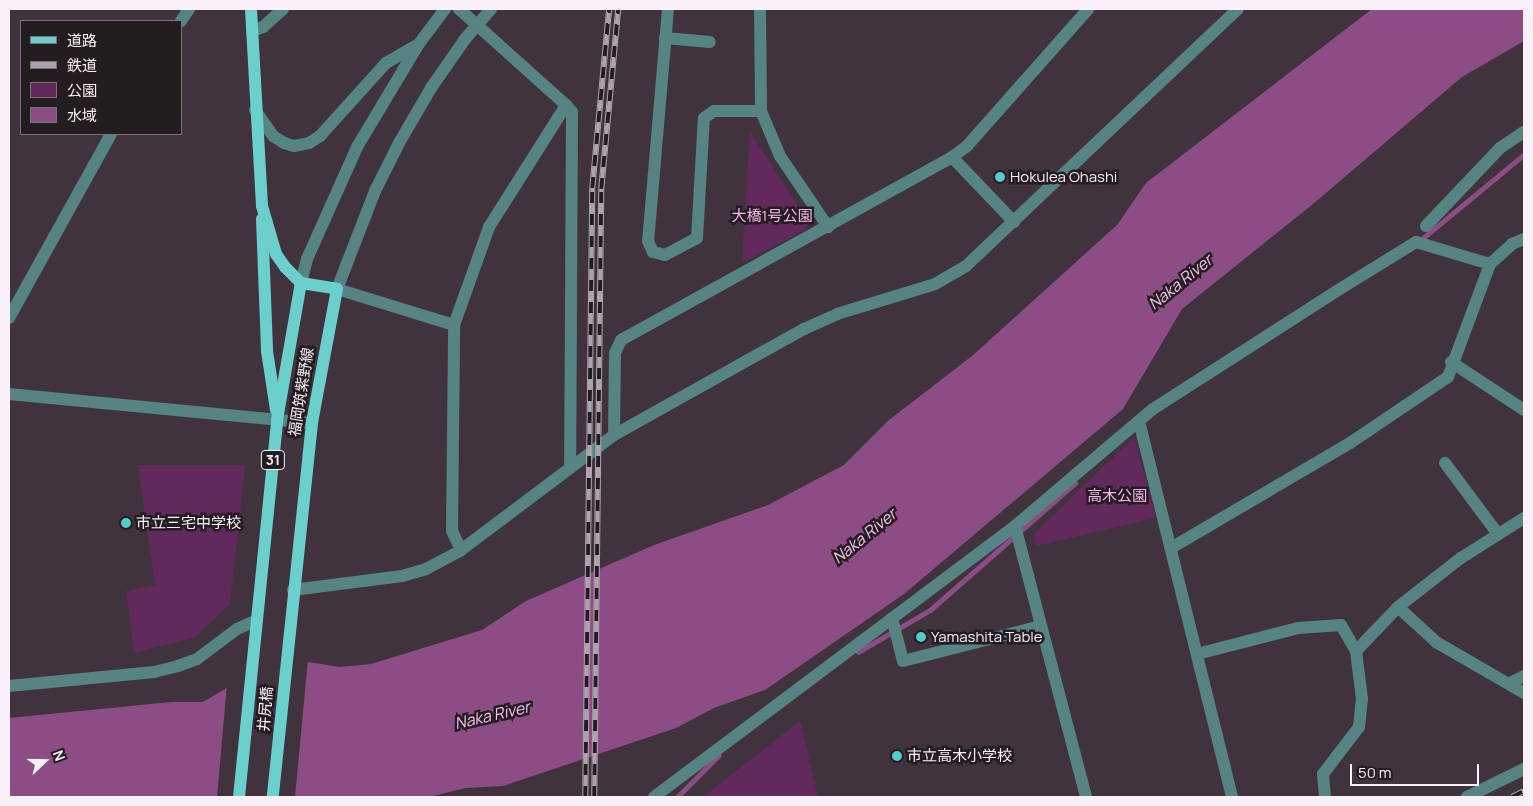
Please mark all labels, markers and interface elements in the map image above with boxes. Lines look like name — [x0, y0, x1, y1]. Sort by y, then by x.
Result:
legend — [20, 20, 182, 135]
text: 道路 — [67, 30, 97, 51]
text: 鉄道 — [67, 55, 97, 76]
text: 公園 — [67, 80, 97, 101]
text: 水域 — [67, 105, 97, 126]
place label: Hokulea Ohashi — [1010, 168, 1117, 186]
marker: Hokulea Ohashi — [994, 171, 1006, 183]
park label: 大橋1号公園 — [732, 207, 812, 225]
water label: Naka River — [1144, 250, 1216, 314]
street label: 福岡筑紫野線 — [285, 346, 317, 438]
road number: 31 — [260, 448, 286, 472]
park label: 高木公園 — [1087, 487, 1147, 505]
water label: Naka River — [828, 504, 900, 568]
place label: 市立三宅中学校 — [136, 514, 241, 532]
marker: 市立三宅中学校 — [120, 517, 132, 529]
place label: Yamashita Table — [931, 628, 1043, 646]
marker: Yamashita Table — [915, 631, 927, 643]
street label: 井尻橋 — [254, 686, 276, 732]
water label: Naka River — [453, 697, 531, 733]
north arrow — [20, 736, 70, 786]
text: N — [49, 747, 70, 764]
place label: 市立高木小学校 — [907, 747, 1012, 765]
marker: 市立高木小学校 — [891, 750, 903, 762]
scale bar — [1353, 754, 1482, 786]
text: 50 m — [1358, 762, 1392, 783]

